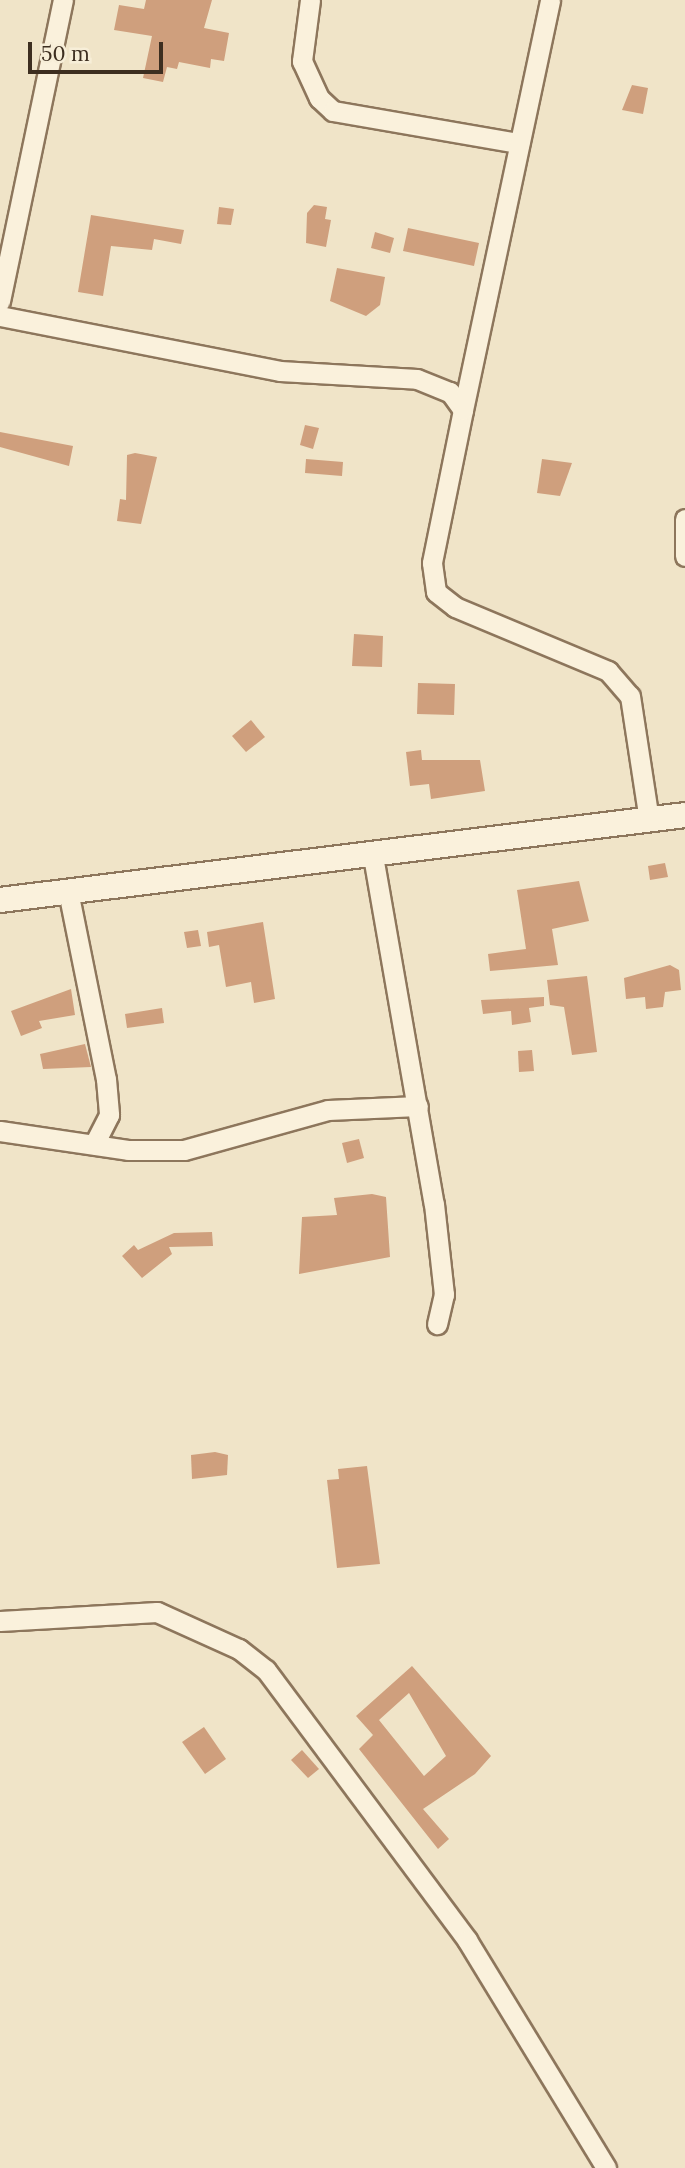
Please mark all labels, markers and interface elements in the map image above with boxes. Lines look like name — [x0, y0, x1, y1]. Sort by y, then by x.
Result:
scale bar — [32, 28, 166, 72]
text: 50 m — [41, 40, 90, 67]

